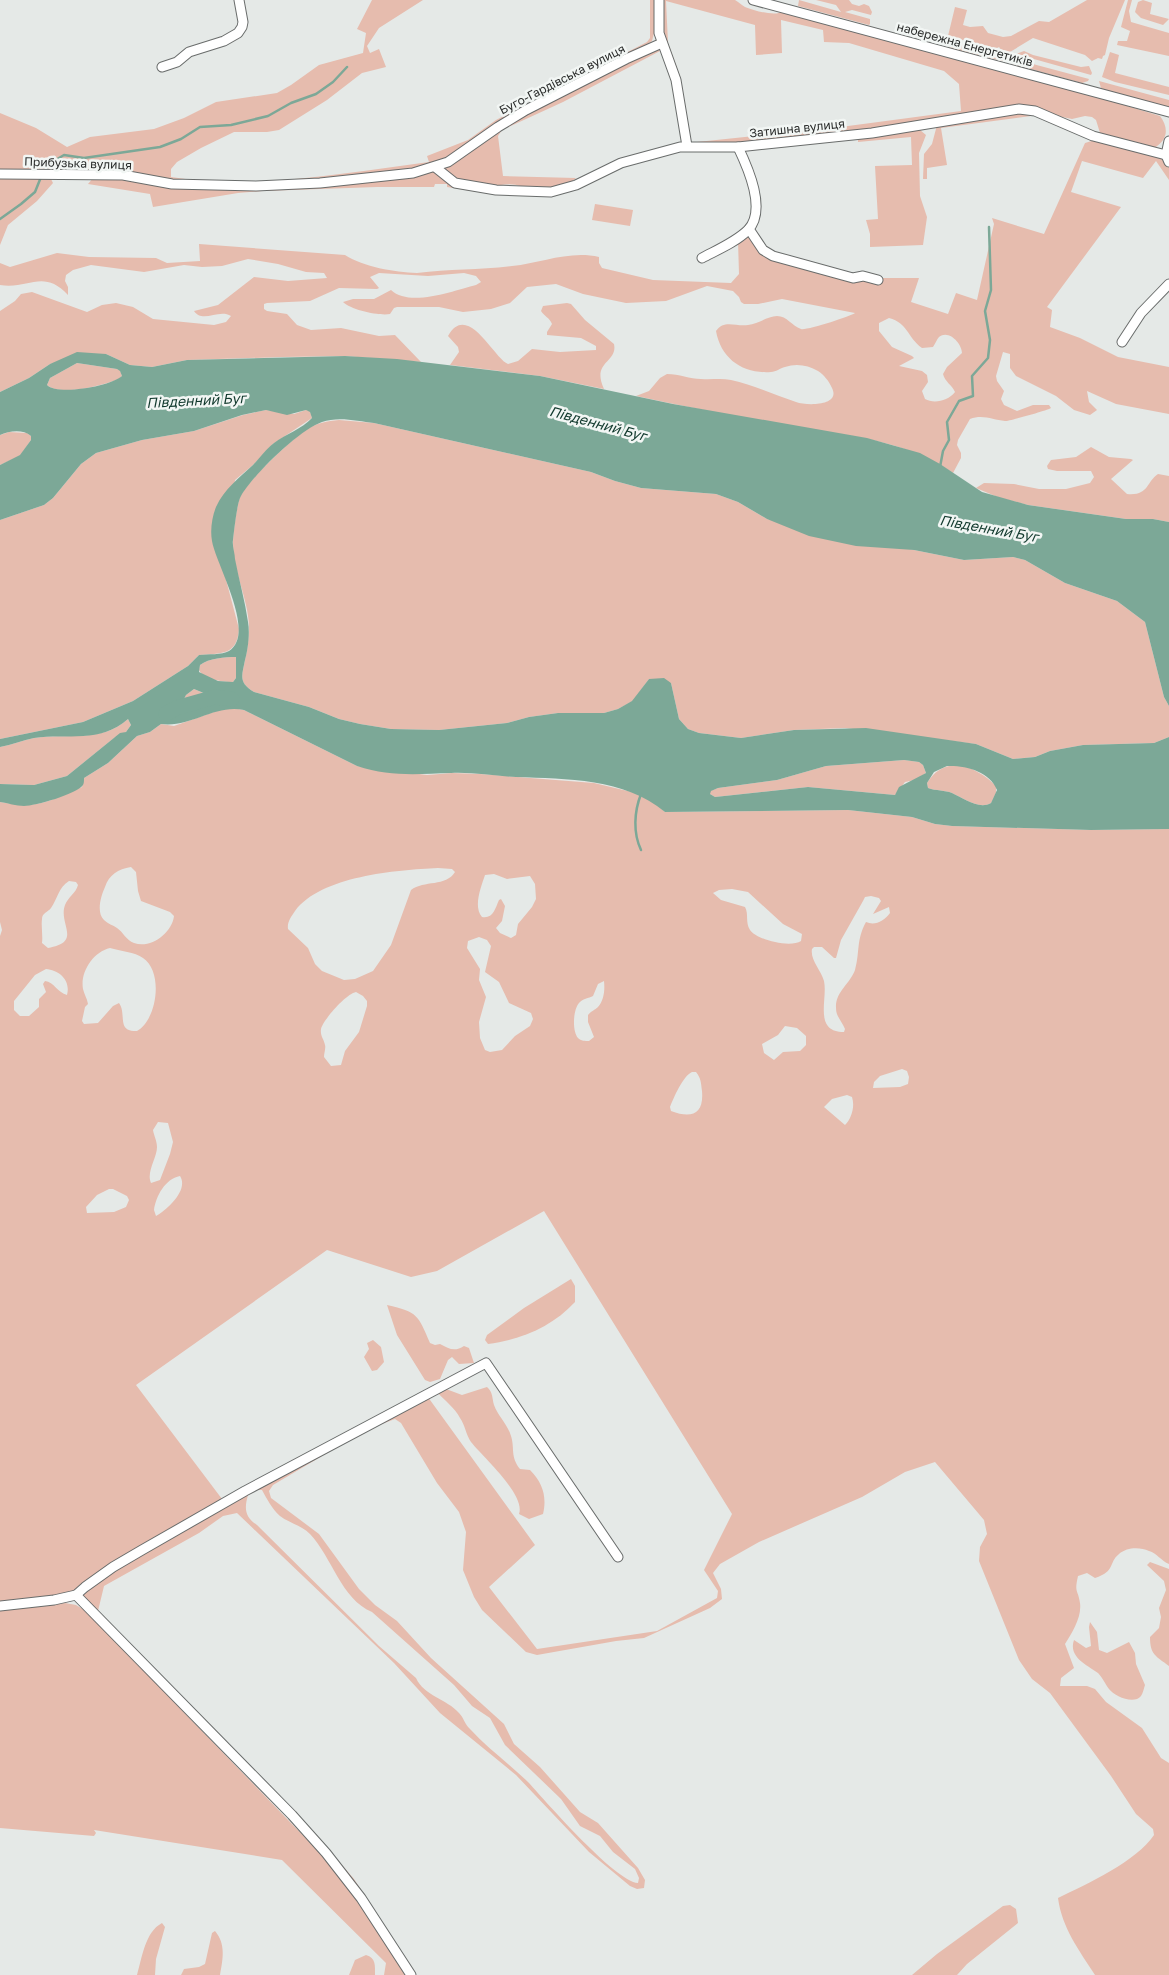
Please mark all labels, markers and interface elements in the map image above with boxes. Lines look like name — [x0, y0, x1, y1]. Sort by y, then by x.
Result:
street label: набережна Енергетиків — [895, 19, 1035, 69]
street label: Буго-Гардівська вулиця — [496, 41, 628, 117]
street label: Затишна вулиця — [748, 116, 846, 140]
street label: Прибузька вулиця — [24, 154, 132, 172]
water label: Південний Буг — [146, 389, 249, 411]
water label: Південний Буг — [548, 402, 651, 445]
water label: Південний Буг — [938, 511, 1042, 545]

